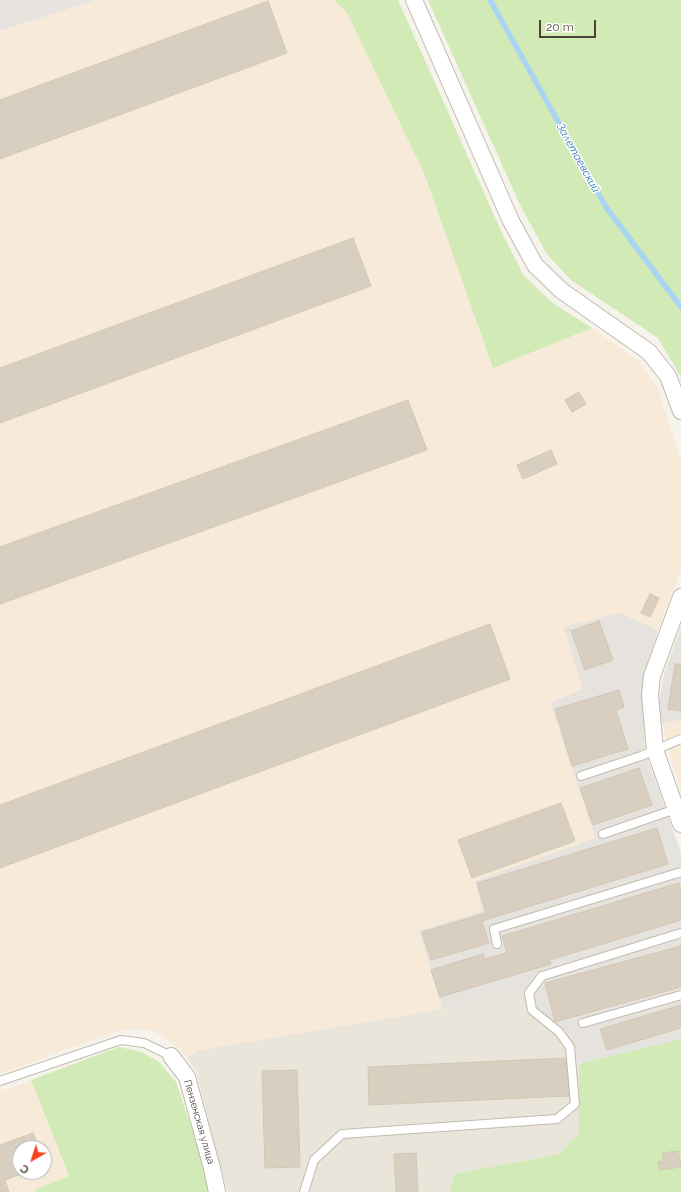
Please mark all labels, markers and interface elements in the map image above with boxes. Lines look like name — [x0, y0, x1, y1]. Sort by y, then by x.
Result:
scale bar — [541, 12, 598, 38]
text: 20 m — [546, 20, 574, 34]
water label: Залетаевский — [554, 121, 602, 195]
street label: Пензенская улица — [181, 1078, 217, 1166]
north arrow — [12, 1140, 52, 1180]
text: С — [18, 1162, 32, 1176]

